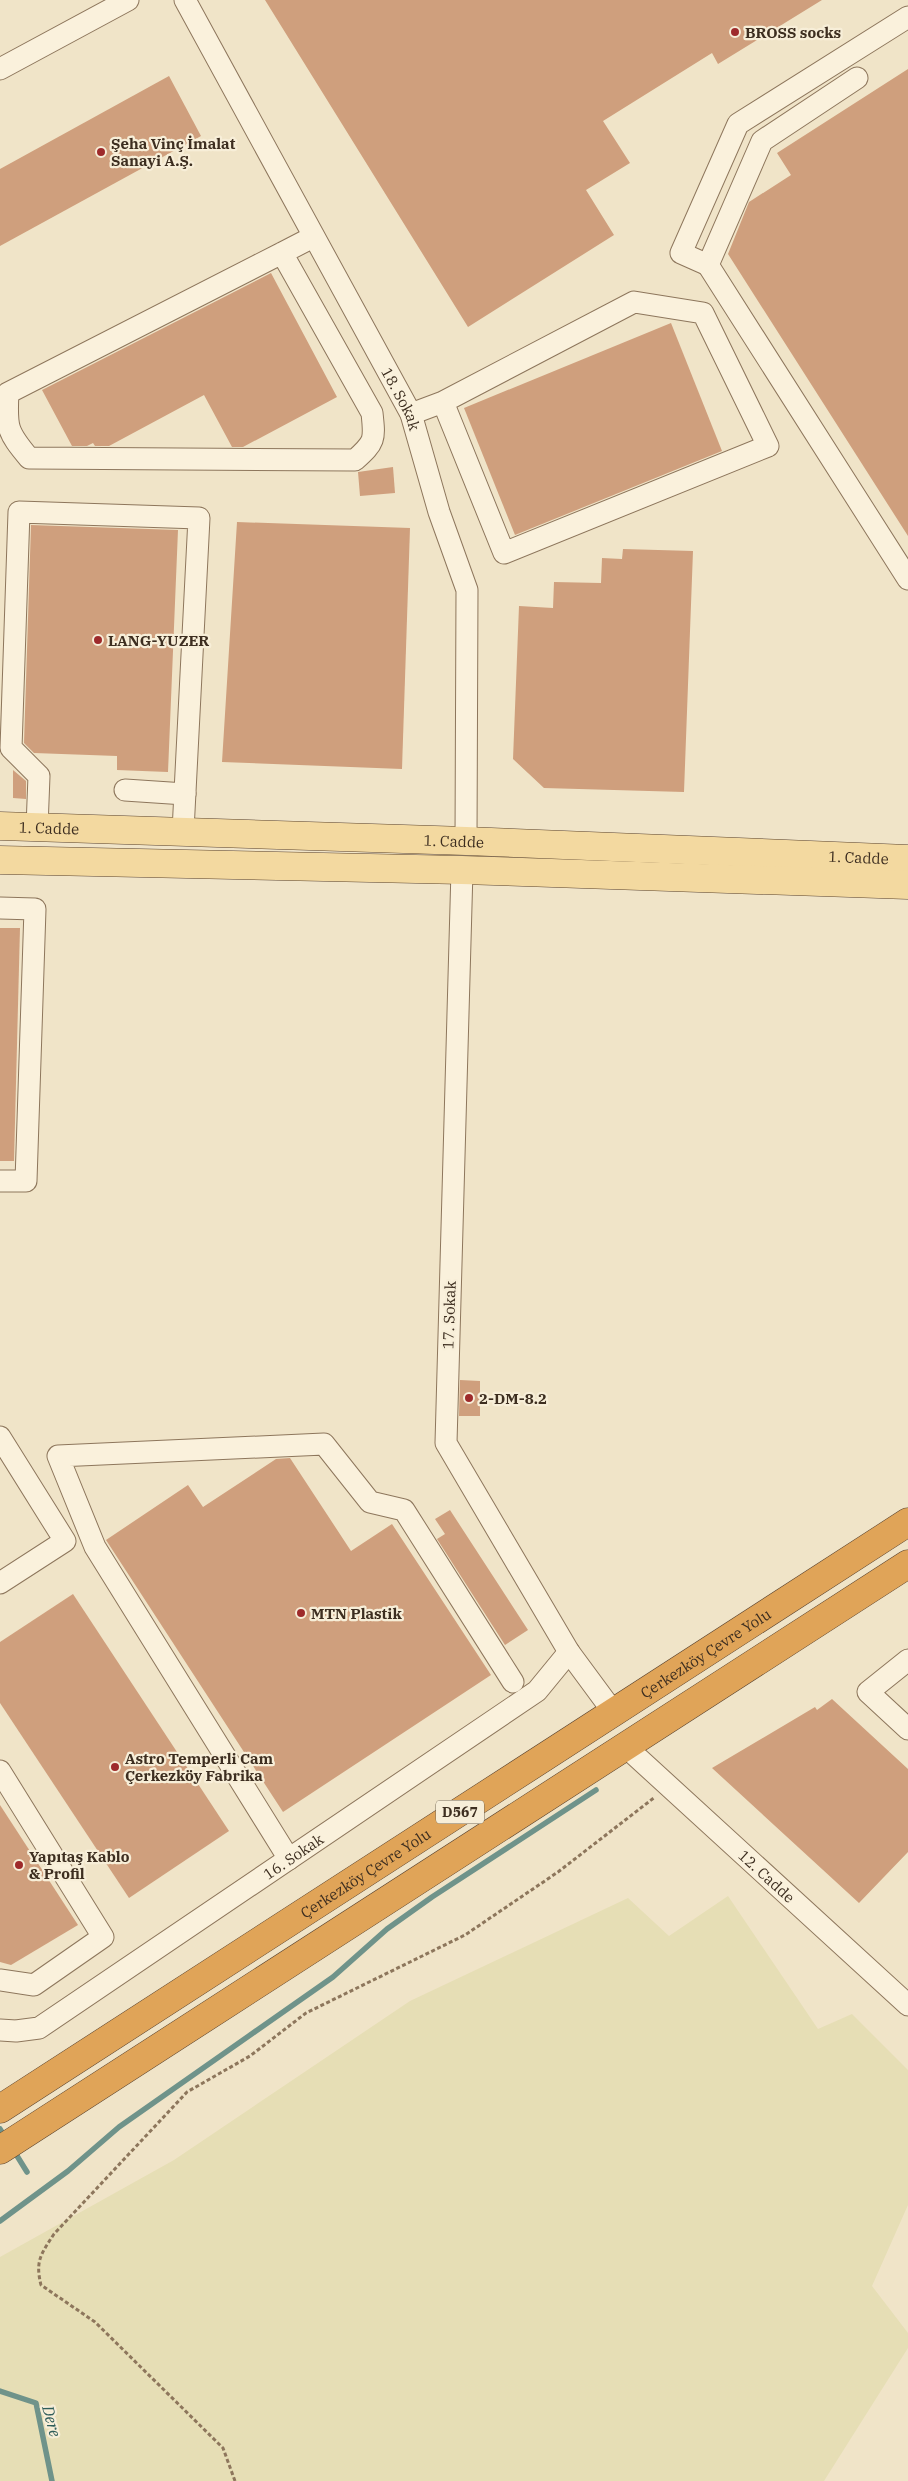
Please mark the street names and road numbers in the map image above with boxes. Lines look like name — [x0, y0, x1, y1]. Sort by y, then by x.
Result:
street label: 18. Sokak — [378, 364, 425, 433]
street label: 1. Cadde — [18, 817, 80, 838]
street label: 1. Cadde — [423, 830, 484, 851]
street label: 1. Cadde — [828, 846, 889, 868]
street label: 17. Sokak — [438, 1280, 460, 1350]
street label: Çerkezköy Çevre Yolu — [637, 1604, 774, 1702]
road number: D567 — [436, 1800, 484, 1824]
street label: Çerkezköy Çevre Yolu — [297, 1824, 434, 1922]
street label: 16. Sokak — [259, 1829, 327, 1883]
street label: 12. Cadde — [735, 1845, 799, 1906]

